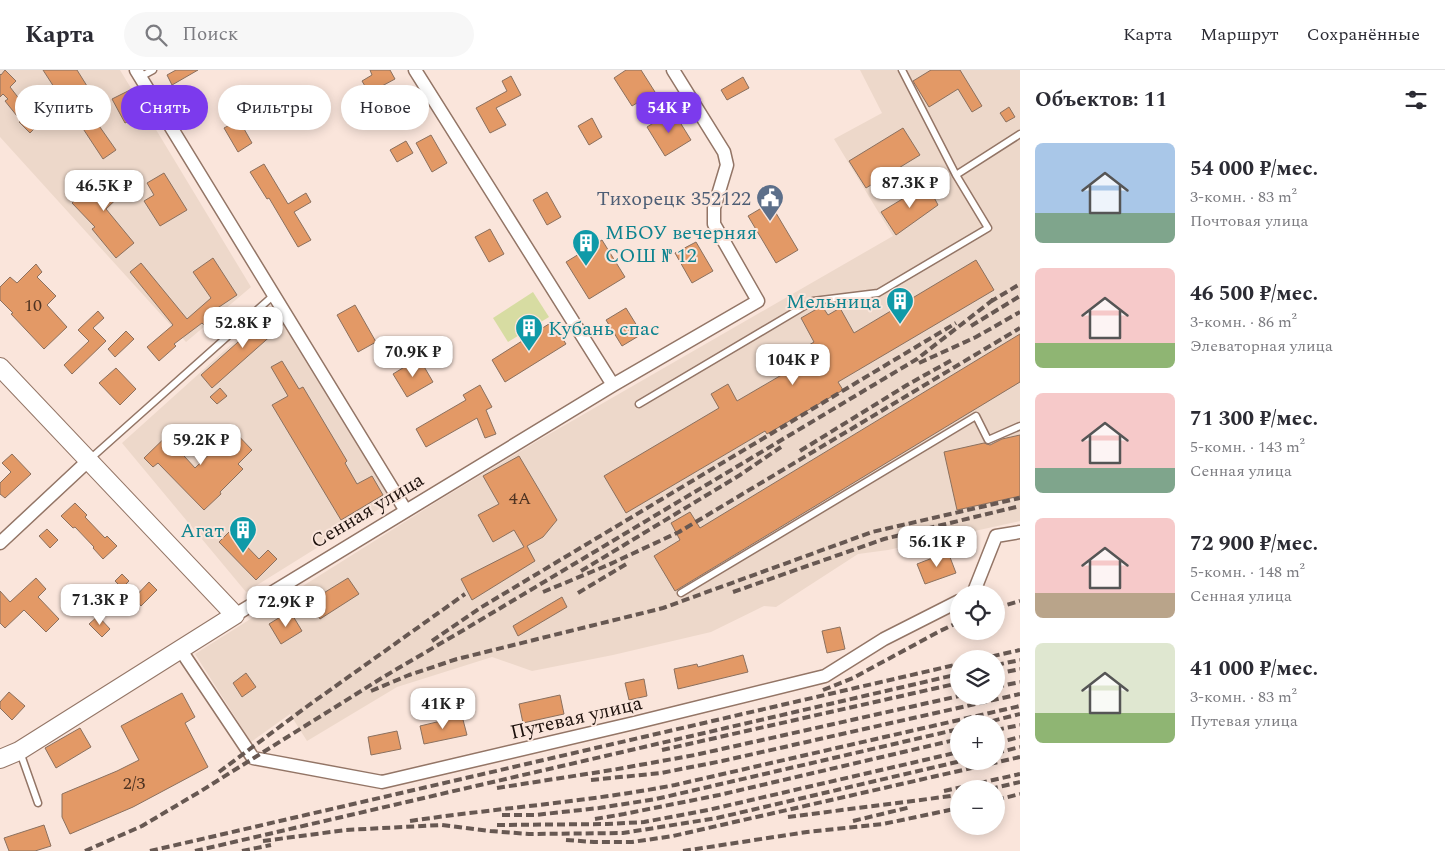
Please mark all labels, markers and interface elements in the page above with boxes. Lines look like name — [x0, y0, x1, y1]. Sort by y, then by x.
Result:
search box — [124, 12, 474, 57]
text: Карта — [25, 17, 94, 53]
text: Поиск — [182, 20, 238, 49]
icon: search — [142, 21, 170, 49]
text: Карта — [1123, 21, 1172, 48]
text: Маршрут — [1200, 21, 1279, 48]
text: Сохранённые — [1307, 21, 1420, 48]
text: Объектов: 11 — [1035, 84, 1167, 116]
chip: Купить — [15, 85, 111, 130]
chip: Снять — [121, 85, 208, 130]
chip: Фильтры — [218, 85, 331, 130]
chip: Новое — [341, 85, 429, 130]
icon: filters — [1402, 86, 1430, 114]
pin: 54K ₽ — [634, 92, 704, 134]
text: 54K ₽ — [647, 96, 691, 120]
text: 54 000 ₽/мес. — [1190, 153, 1318, 185]
icon: home — [1075, 163, 1135, 223]
pin: 87.3K ₽ — [864, 166, 956, 209]
pin: 46.5K ₽ — [58, 170, 150, 212]
text: 87.3K ₽ — [882, 171, 938, 195]
text: 46.5K ₽ — [76, 174, 132, 198]
public building icon: Тихорецк 352122 — [755, 183, 785, 222]
place label: Тихорецк 352122 — [597, 184, 751, 214]
text: 3-комн. · 83 m² — [1190, 185, 1297, 209]
text: Почтовая улица — [1190, 209, 1308, 233]
place label: МБОУ вечерняя СОШ № 12 — [605, 218, 757, 271]
building icon: МБОУ вечерняя СОШ № 12 — [571, 228, 601, 267]
text: 46 500 ₽/мес. — [1190, 278, 1318, 310]
building icon: Мельница — [885, 286, 915, 325]
place label: Мельница — [786, 287, 881, 317]
icon: home — [1075, 288, 1135, 348]
house number: 10 — [24, 292, 42, 319]
pin: 52.8K ₽ — [197, 306, 289, 349]
text: 3-комн. · 86 m² — [1190, 310, 1297, 334]
text: 52.8K ₽ — [215, 311, 271, 335]
building icon: Кубань спас — [514, 313, 544, 352]
place label: Кубань спас — [548, 314, 659, 344]
text: Элеваторная улица — [1190, 334, 1333, 358]
pin: 70.9K ₽ — [367, 336, 459, 378]
text: 70.9K ₽ — [385, 340, 441, 364]
pin: 104K ₽ — [752, 344, 834, 386]
text: 104K ₽ — [767, 348, 819, 372]
text: 71 300 ₽/мес. — [1190, 403, 1318, 435]
icon: home — [1075, 413, 1135, 473]
pin: 59.2K ₽ — [155, 424, 247, 466]
text: 59.2K ₽ — [173, 428, 229, 452]
text: 5-комн. · 143 m² — [1190, 435, 1305, 459]
text: Сенная улица — [1190, 459, 1292, 483]
street label: Сенная улица — [305, 465, 430, 556]
house number: 4А — [509, 485, 531, 512]
building icon: Агат — [228, 515, 258, 554]
place label: Агат — [180, 516, 224, 546]
pin: 56.1K ₽ — [891, 526, 983, 568]
text: 72 900 ₽/мес. — [1190, 528, 1318, 560]
text: 56.1K ₽ — [909, 530, 965, 554]
icon: home — [1075, 538, 1135, 598]
text: 5-комн. · 148 m² — [1190, 560, 1305, 584]
pin: 71.3K ₽ — [54, 584, 146, 626]
text: Сенная улица — [1190, 584, 1292, 608]
map controls — [950, 585, 1005, 835]
button: locate — [950, 585, 1005, 640]
pin: 72.9K ₽ — [240, 586, 332, 628]
text: 71.3K ₽ — [72, 588, 128, 612]
text: 72.9K ₽ — [258, 590, 314, 614]
button: layers — [950, 650, 1005, 705]
text: 41 000 ₽/мес. — [1190, 653, 1318, 685]
icon: home — [1075, 663, 1135, 723]
text: 3-комн. · 83 m² — [1190, 685, 1297, 709]
pin: 41K ₽ — [408, 688, 478, 730]
street label: Путевая улица — [507, 688, 645, 748]
text: 41K ₽ — [421, 692, 465, 716]
text: Путевая улица — [1190, 709, 1298, 733]
button: + — [950, 715, 1005, 770]
house number: 2/3 — [123, 770, 145, 797]
button: − — [950, 780, 1005, 835]

